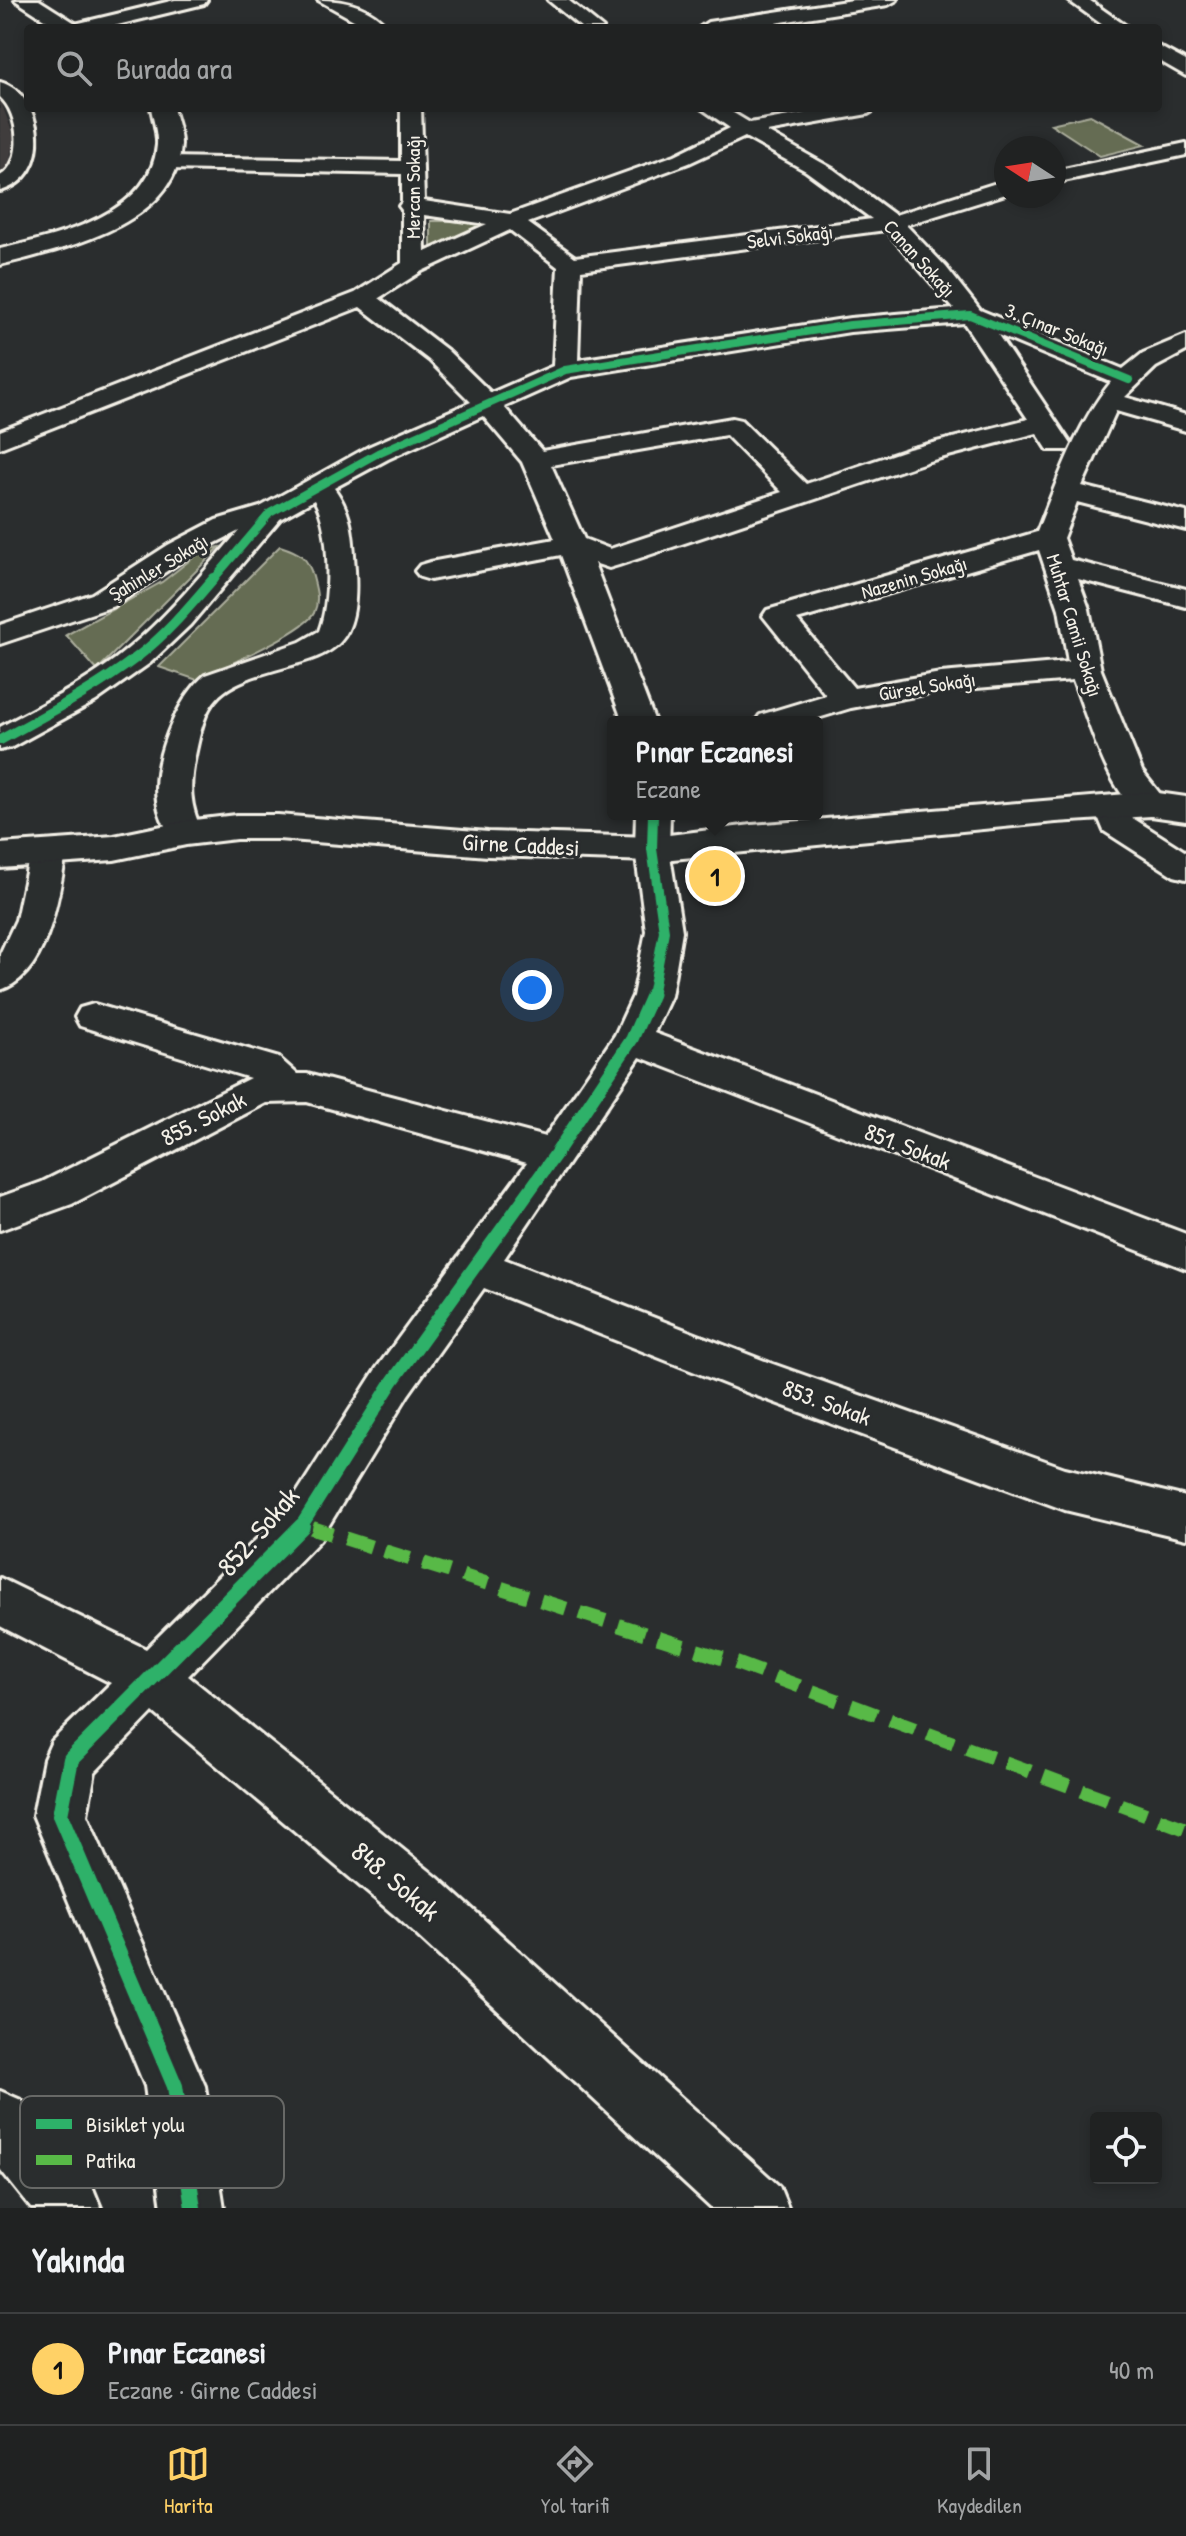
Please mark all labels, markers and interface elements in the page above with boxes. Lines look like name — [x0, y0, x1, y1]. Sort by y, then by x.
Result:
search box — [24, 24, 1162, 112]
icon: search — [52, 46, 96, 90]
text: Burada ara — [116, 48, 232, 88]
street label: Mercan Sokağı — [399, 135, 426, 239]
north arrow — [994, 136, 1066, 208]
street label: Canan Sokağı — [878, 213, 962, 303]
street label: Selvi Sokağı — [746, 217, 834, 255]
street label: 3. Çınar Sokağı — [1001, 296, 1113, 362]
street label: Şahinler Sokağı — [103, 527, 213, 607]
street label: Nazenin Sokağı — [858, 549, 970, 605]
street label: Muhtar Camii Sokağı — [1040, 550, 1110, 700]
street label: Gürsel Sokağı — [877, 665, 977, 707]
popup — [607, 716, 823, 820]
text: Pınar Eczanesi — [636, 731, 794, 771]
text: Eczane — [636, 771, 701, 806]
street label: Girne Caddesi — [461, 825, 581, 863]
pin: 1 — [689, 846, 741, 906]
your location — [512, 970, 552, 1010]
street label: 855. Sokak — [155, 1083, 251, 1153]
street label: 851. Sokak — [860, 1115, 956, 1177]
street label: 853. Sokak — [778, 1371, 876, 1433]
street label: 852. Sokak — [208, 1478, 308, 1584]
street label: 848. Sokak — [343, 1833, 449, 1930]
legend — [20, 2096, 284, 2188]
text: Bisiklet yolu — [86, 2109, 185, 2139]
map controls — [1090, 2112, 1162, 2184]
button: locate — [1090, 2112, 1162, 2184]
text: Patika — [86, 2145, 136, 2175]
text: Yakında — [32, 2237, 124, 2283]
text: Pınar Eczanesi — [108, 2332, 266, 2372]
text: 1 — [53, 2352, 63, 2387]
text: 40 m — [1109, 2352, 1154, 2387]
text: Eczane · Girne Caddesi — [108, 2372, 317, 2407]
tab: Harita — [164, 2442, 213, 2520]
tab: Yol tarifi — [541, 2442, 609, 2520]
tab: Kaydedilen — [937, 2442, 1022, 2520]

